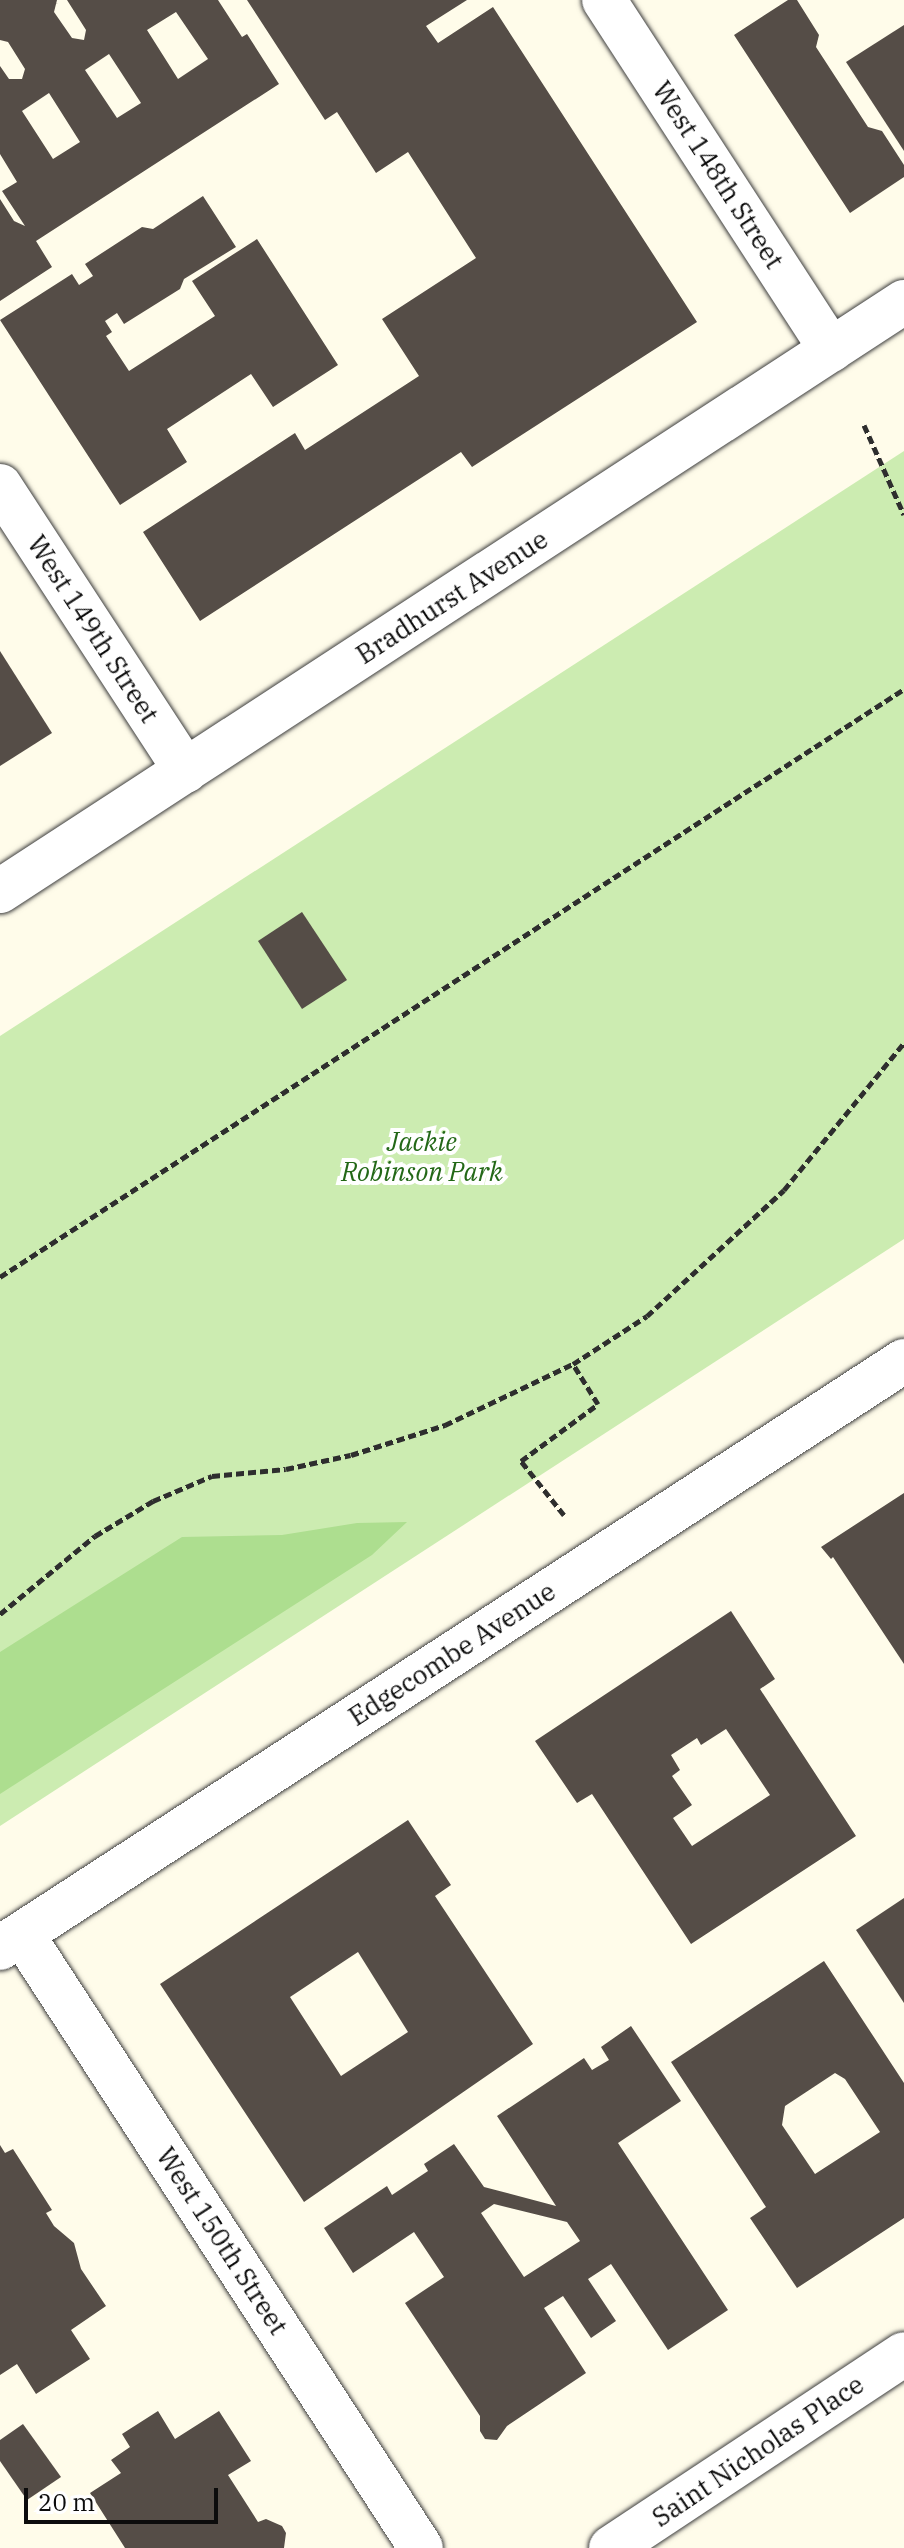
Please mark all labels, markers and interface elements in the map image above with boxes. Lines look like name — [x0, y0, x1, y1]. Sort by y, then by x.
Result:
street label: West 148th Street — [646, 76, 790, 274]
street label: Bradhurst Avenue — [350, 523, 554, 671]
street label: West 149th Street — [21, 530, 165, 728]
park label: Jackie Robinson Park — [341, 1126, 503, 1188]
street label: Edgecombe Avenue — [343, 1576, 561, 1732]
street label: West 150th Street — [150, 2142, 294, 2340]
street label: Saint Nicholas Place — [646, 2369, 870, 2533]
scale bar — [28, 2472, 222, 2522]
text: 20 m — [38, 2486, 95, 2518]

